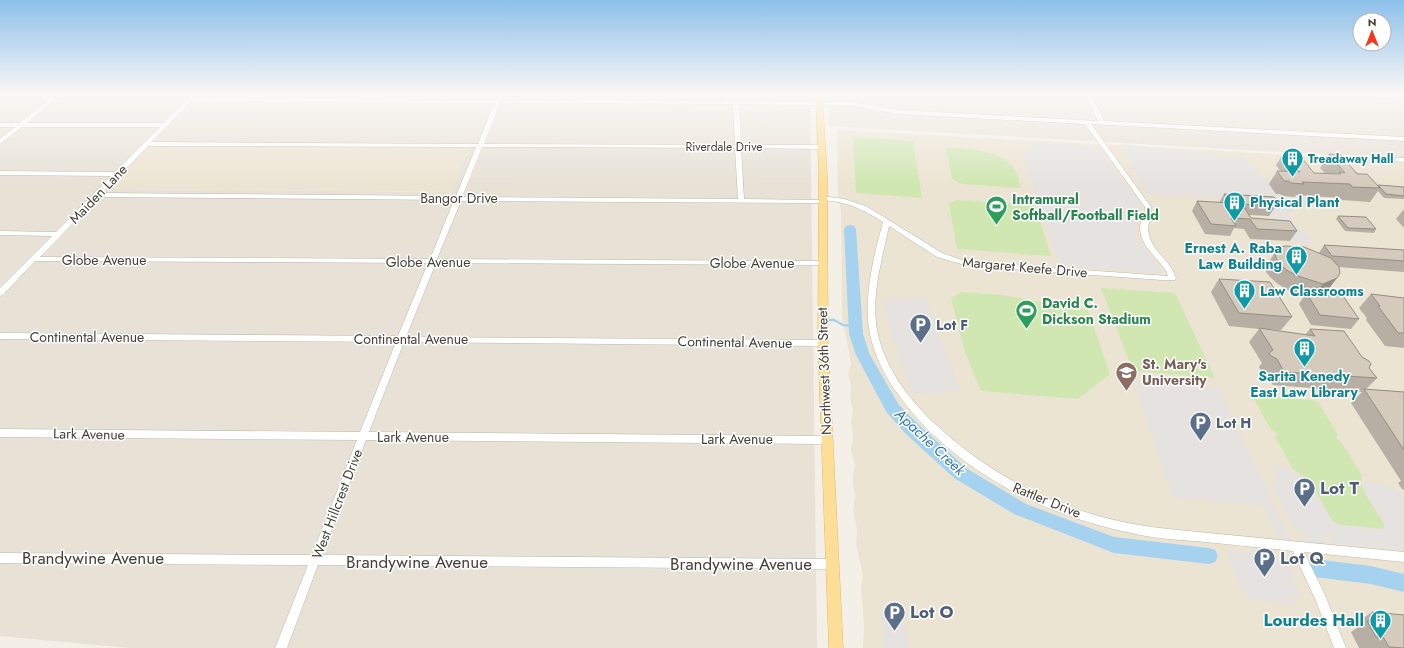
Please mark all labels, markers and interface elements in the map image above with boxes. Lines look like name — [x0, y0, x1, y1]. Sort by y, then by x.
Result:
north arrow — [1352, 12, 1392, 52]
text: N — [1368, 14, 1376, 30]
street label: Riverdale Drive — [685, 138, 763, 156]
building icon: Treadaway Hall — [1280, 146, 1306, 179]
place label: Treadaway Hall — [1308, 150, 1393, 168]
street label: Maiden Lane — [64, 160, 132, 228]
street label: Bangor Drive — [420, 188, 498, 208]
place label: Intramural Softball/Football Field — [1012, 189, 1159, 225]
building icon: Physical Plant — [1222, 189, 1248, 222]
place label: Physical Plant — [1250, 192, 1340, 212]
sports icon: Intramural Softball/Football Field — [984, 194, 1010, 227]
place label: Ernest A. Raba Law Building — [1184, 238, 1282, 274]
building icon: Ernest A. Raba Law Building — [1284, 243, 1310, 276]
street label: Globe Avenue — [62, 250, 146, 270]
street label: Globe Avenue — [386, 252, 470, 272]
street label: Margaret Keefe Drive — [962, 252, 1088, 282]
street label: Globe Avenue — [710, 253, 794, 273]
building icon: Law Classrooms — [1232, 278, 1258, 311]
place label: Law Classrooms — [1260, 281, 1364, 301]
place label: David C. Dickson Stadium — [1042, 293, 1151, 329]
sports icon: David C. Dickson Stadium — [1014, 298, 1040, 331]
street label: Northwest 36th Street — [812, 306, 836, 435]
parking icon: Lot F — [907, 312, 933, 345]
place label: Lot F — [936, 315, 968, 335]
street label: Continental Avenue — [30, 327, 144, 347]
street label: Continental Avenue — [354, 329, 468, 349]
street label: Continental Avenue — [678, 331, 792, 353]
building icon: Sarita Kenedy East Law Library — [1291, 335, 1317, 368]
place label: St. Mary's University — [1142, 354, 1207, 390]
school or university icon: St. Mary's University — [1114, 359, 1140, 392]
place label: Sarita Kenedy East Law Library — [1250, 366, 1358, 402]
water label: Apache Creek — [889, 403, 970, 481]
parking icon: Lot H — [1187, 410, 1213, 443]
place label: Lot H — [1216, 413, 1251, 433]
street label: Lark Avenue — [53, 423, 125, 445]
street label: Lark Avenue — [377, 427, 449, 447]
street label: Lark Avenue — [701, 429, 773, 449]
street label: West Hillcrest Drive — [307, 446, 367, 562]
parking icon: Lot T — [1292, 475, 1318, 508]
place label: Lot T — [1320, 476, 1360, 500]
street label: Rattler Drive — [1010, 477, 1084, 523]
parking icon: Lot Q — [1252, 545, 1278, 578]
street label: Brandywine Avenue — [22, 546, 164, 570]
place label: Lot Q — [1280, 546, 1325, 570]
street label: Brandywine Avenue — [346, 550, 488, 574]
street label: Brandywine Avenue — [670, 552, 812, 576]
parking icon: Lot O — [882, 599, 908, 632]
place label: Lot O — [910, 600, 954, 624]
building icon: Lourdes Hall — [1367, 607, 1393, 640]
place label: Lourdes Hall — [1263, 608, 1364, 632]

